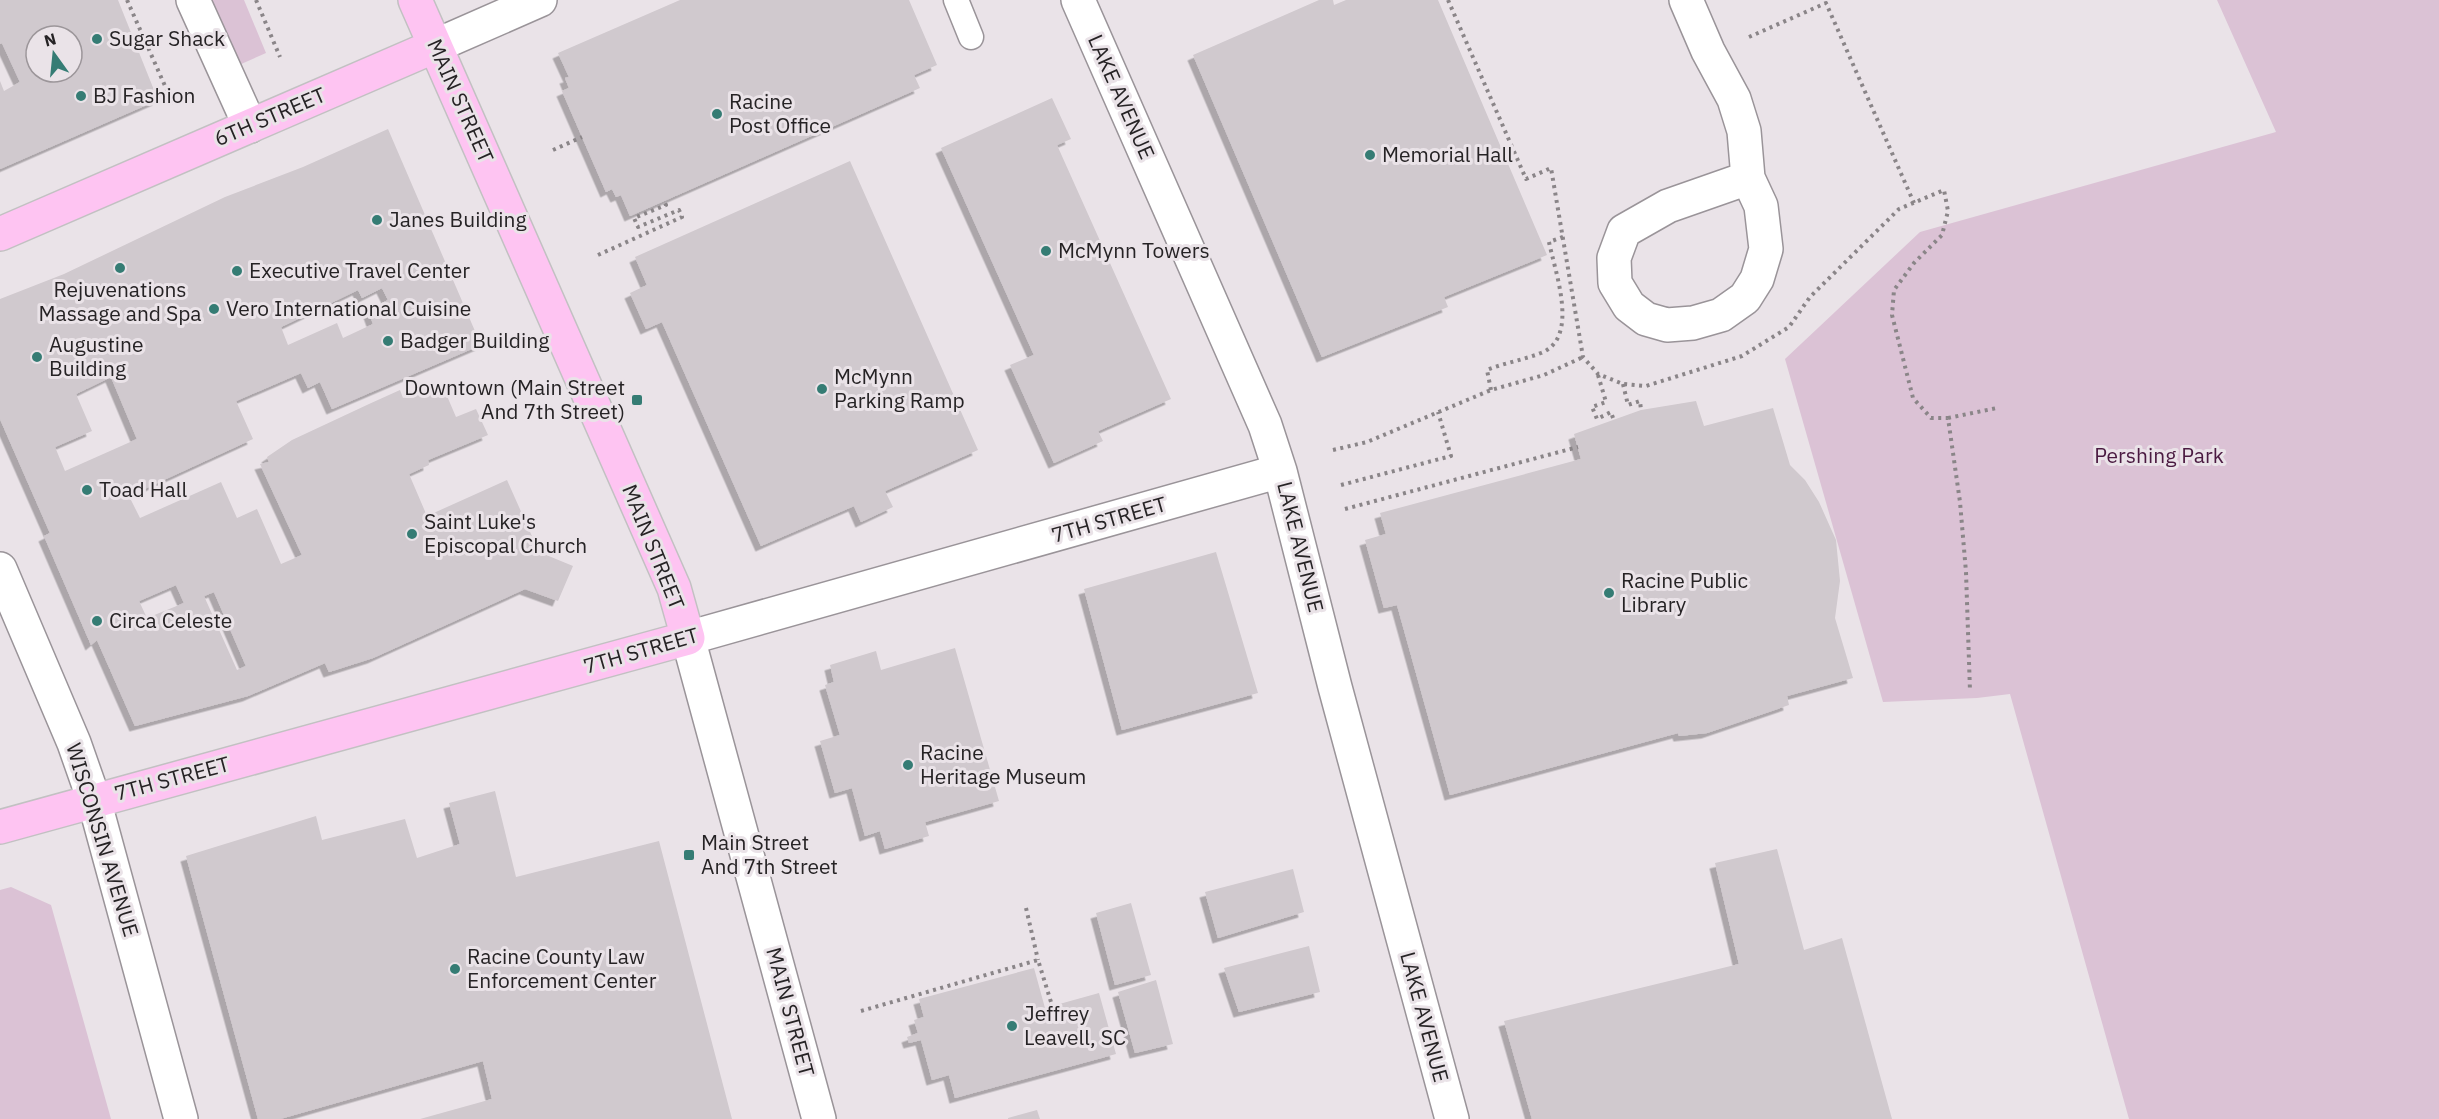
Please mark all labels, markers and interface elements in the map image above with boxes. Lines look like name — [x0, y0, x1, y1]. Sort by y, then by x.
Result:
north arrow — [24, 24, 84, 84]
place label: Sugar Shack — [109, 24, 225, 52]
text: N — [42, 28, 58, 51]
street label: LAKE AVENUE — [1082, 30, 1162, 163]
marker: Sugar Shack — [90, 32, 104, 46]
street label: MAIN STREET — [421, 34, 501, 167]
street label: 6TH STREET — [210, 80, 330, 152]
place label: BJ Fashion — [93, 81, 195, 109]
place label: Racine Post Office — [729, 87, 831, 139]
marker: BJ Fashion — [74, 89, 88, 103]
marker: Racine Post Office — [710, 107, 724, 121]
place label: Memorial Hall — [1382, 140, 1513, 168]
marker: Memorial Hall — [1363, 148, 1377, 162]
place label: Janes Building — [389, 205, 527, 233]
marker: Janes Building — [370, 213, 384, 227]
place label: McMynn Towers — [1058, 236, 1210, 264]
marker: McMynn Towers — [1039, 244, 1053, 258]
place label: Executive Travel Center — [249, 256, 470, 284]
marker: Rejuvenations Massage and Spa — [113, 261, 127, 275]
marker: Executive Travel Center — [230, 264, 244, 278]
place label: Rejuvenations Massage and Spa — [38, 275, 202, 327]
place label: Vero International Cuisine — [226, 294, 471, 322]
marker: Vero International Cuisine — [207, 302, 221, 316]
place label: Badger Building — [400, 326, 549, 354]
place label: Augustine Building — [49, 330, 143, 382]
marker: Badger Building — [381, 334, 395, 348]
marker: Augustine Building — [30, 350, 44, 364]
place label: McMynn Parking Ramp — [834, 362, 965, 414]
place label: Downtown (Main Street And 7th Street) — [404, 373, 625, 425]
marker: McMynn Parking Ramp — [815, 382, 829, 396]
marker: Downtown (Main Street And 7th Street) — [630, 393, 644, 407]
park label: Pershing Park — [2094, 441, 2224, 469]
place label: Toad Hall — [99, 475, 187, 503]
street label: LAKE AVENUE — [1271, 478, 1331, 615]
street label: MAIN STREET — [616, 480, 692, 613]
marker: Toad Hall — [80, 483, 94, 497]
street label: 7TH STREET — [1048, 489, 1169, 549]
place label: Saint Luke's Episcopal Church — [424, 507, 587, 559]
marker: Saint Luke's Episcopal Church — [405, 527, 419, 541]
place label: Racine Public Library — [1621, 566, 1748, 618]
marker: Racine Public Library — [1602, 586, 1616, 600]
place label: Circa Celeste — [109, 606, 232, 634]
marker: Circa Celeste — [90, 614, 104, 628]
street label: 7TH STREET — [580, 620, 701, 680]
place label: Racine Heritage Museum — [920, 738, 1086, 790]
street label: WISCONSIN AVENUE — [60, 739, 146, 940]
street label: 7TH STREET — [111, 749, 232, 807]
marker: Racine Heritage Museum — [901, 758, 915, 772]
place label: Main Street And 7th Street — [701, 828, 838, 880]
marker: Main Street And 7th Street — [682, 848, 696, 862]
place label: Racine County Law Enforcement Center — [467, 942, 657, 994]
street label: MAIN STREET — [760, 944, 822, 1079]
street label: LAKE AVENUE — [1394, 948, 1456, 1085]
marker: Racine County Law Enforcement Center — [448, 962, 462, 976]
place label: Jeffrey Leavell, SC — [1024, 999, 1126, 1051]
marker: Jeffrey Leavell, SC — [1005, 1019, 1019, 1033]

